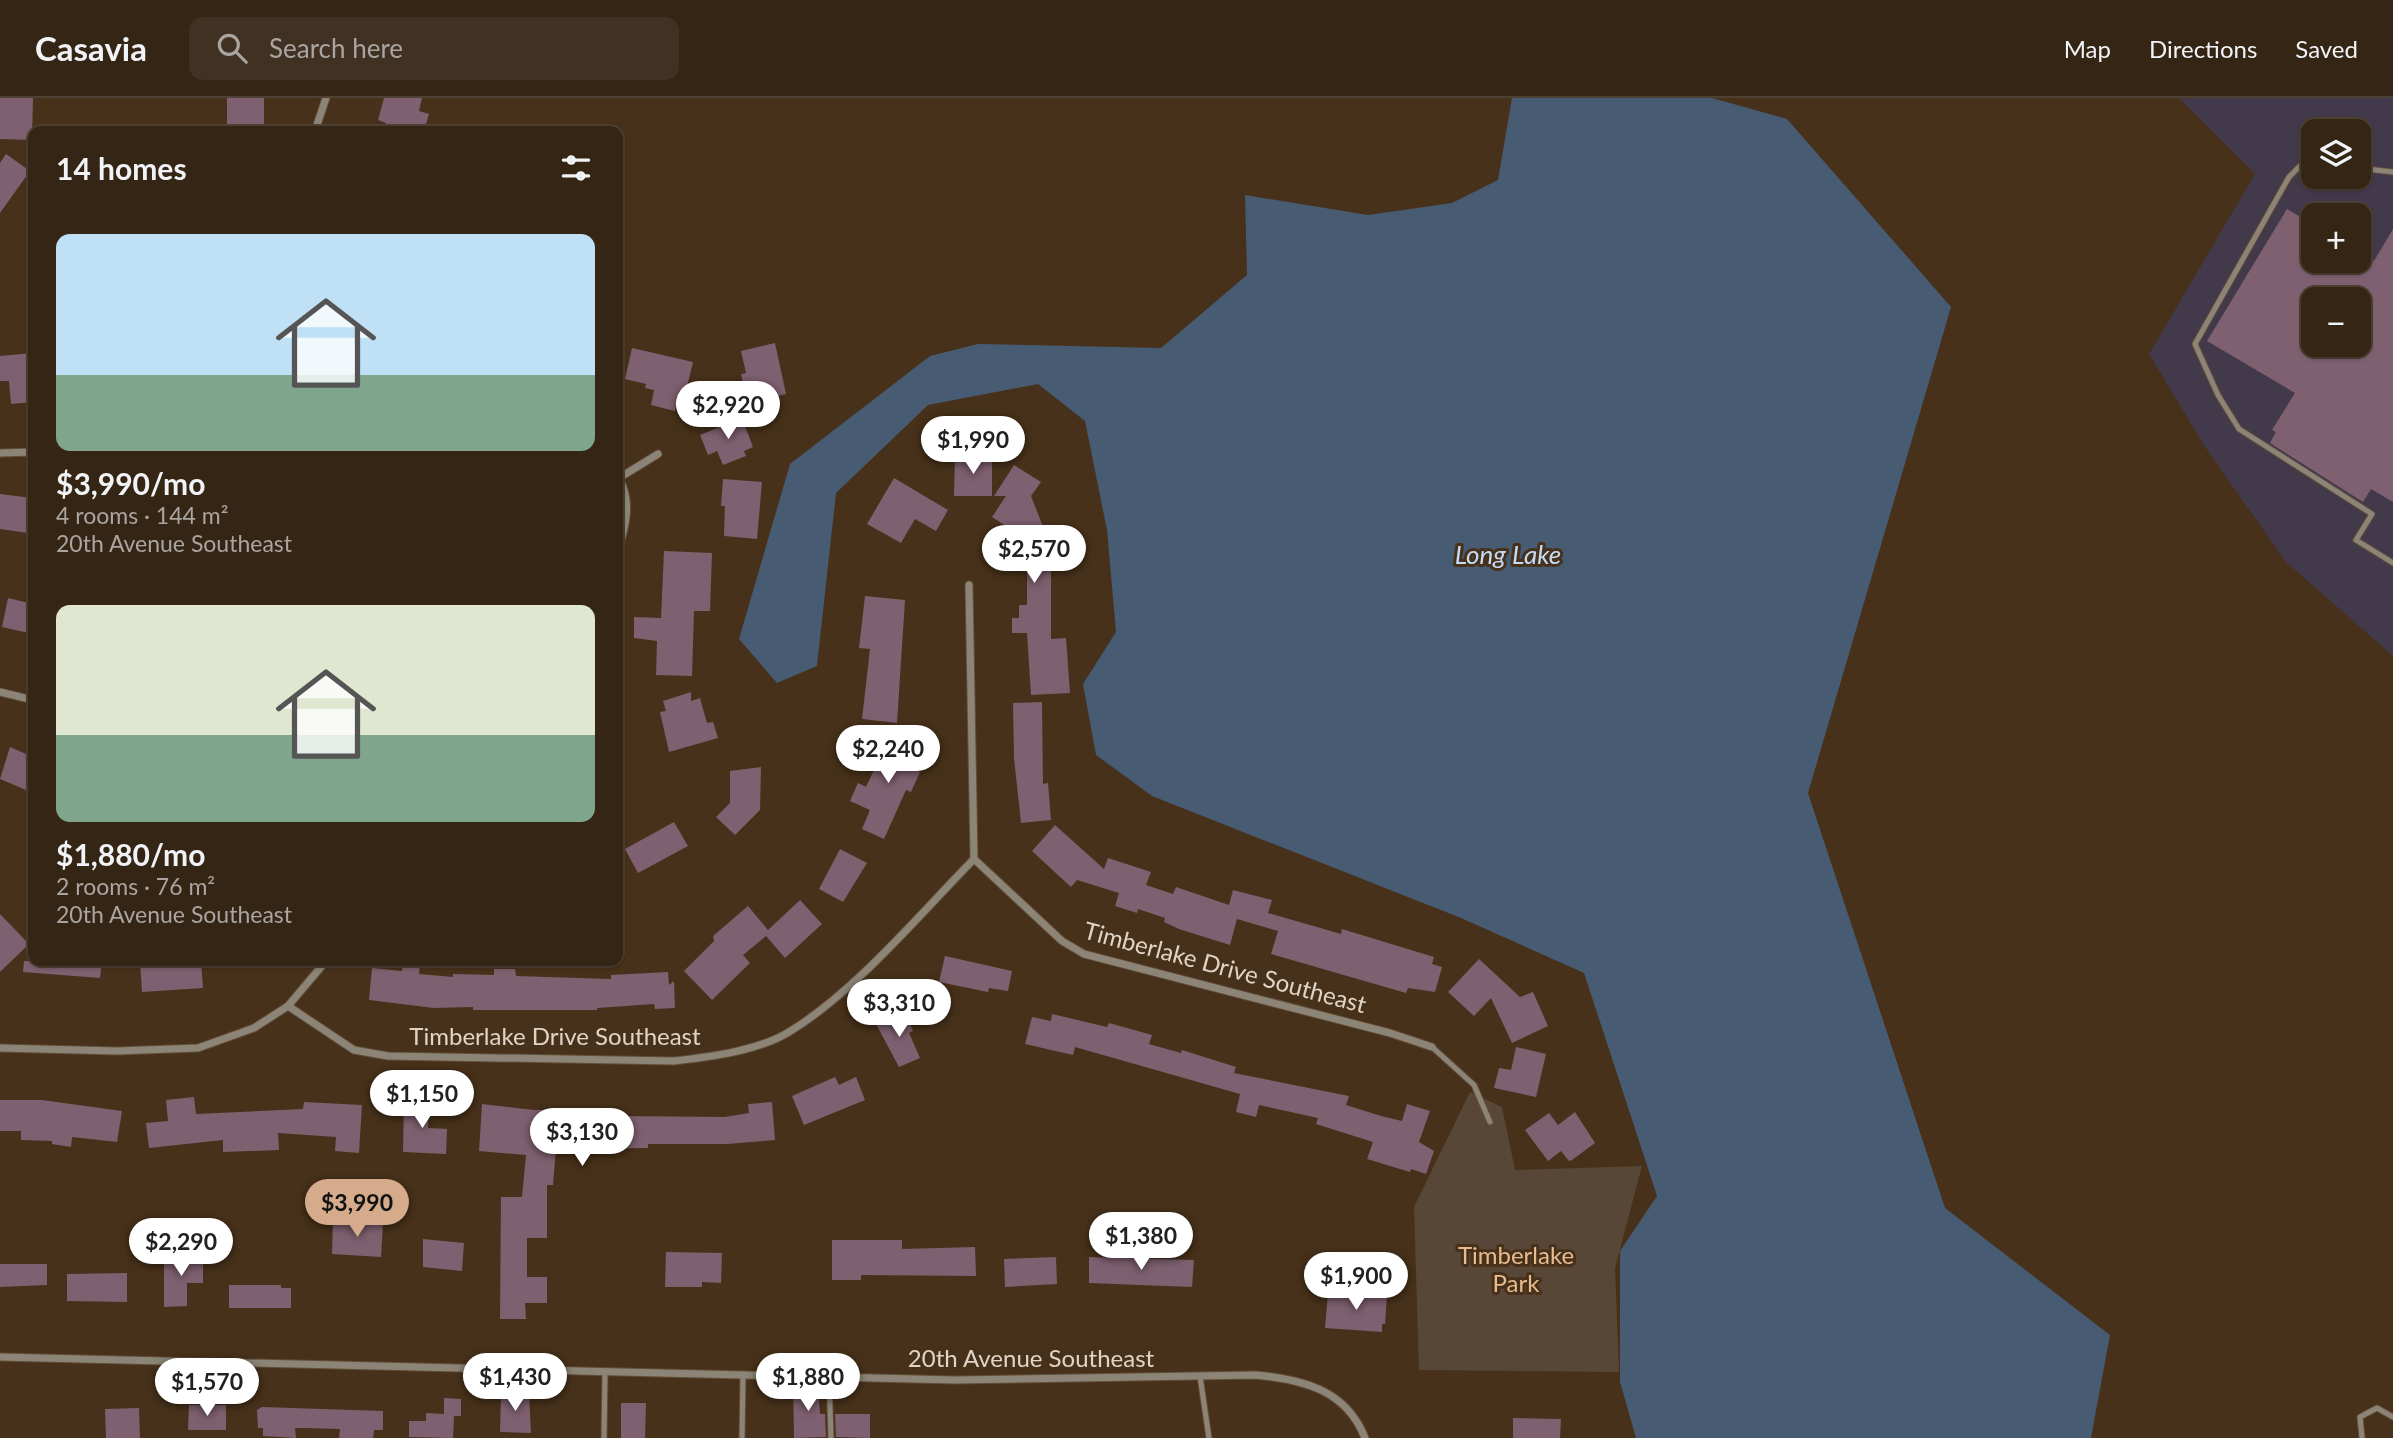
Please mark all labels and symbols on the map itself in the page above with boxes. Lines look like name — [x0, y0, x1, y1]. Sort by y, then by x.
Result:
pin: $2,920 — [671, 382, 785, 441]
pin: $1,990 — [916, 416, 1030, 476]
pin: $2,570 — [977, 526, 1091, 585]
water label: Long Lake — [1455, 538, 1561, 570]
pin: $2,240 — [831, 726, 945, 785]
street label: Timberlake Drive Southeast — [1081, 915, 1370, 1018]
pin: $3,310 — [842, 979, 956, 1039]
street label: Timberlake Drive Southeast — [409, 1021, 701, 1050]
pin: $1,150 — [365, 1070, 479, 1130]
pin: $3,130 — [525, 1108, 639, 1168]
pin: $3,990 — [300, 1180, 414, 1239]
pin: $1,380 — [1084, 1212, 1198, 1272]
pin: $2,290 — [124, 1218, 238, 1278]
park label: Timberlake Park — [1458, 1240, 1574, 1297]
pin: $1,900 — [1299, 1252, 1413, 1312]
street label: 20th Avenue Southeast — [908, 1343, 1155, 1372]
pin: $1,430 — [458, 1354, 572, 1413]
pin: $1,880 — [751, 1354, 865, 1413]
pin: $1,570 — [150, 1358, 264, 1418]

